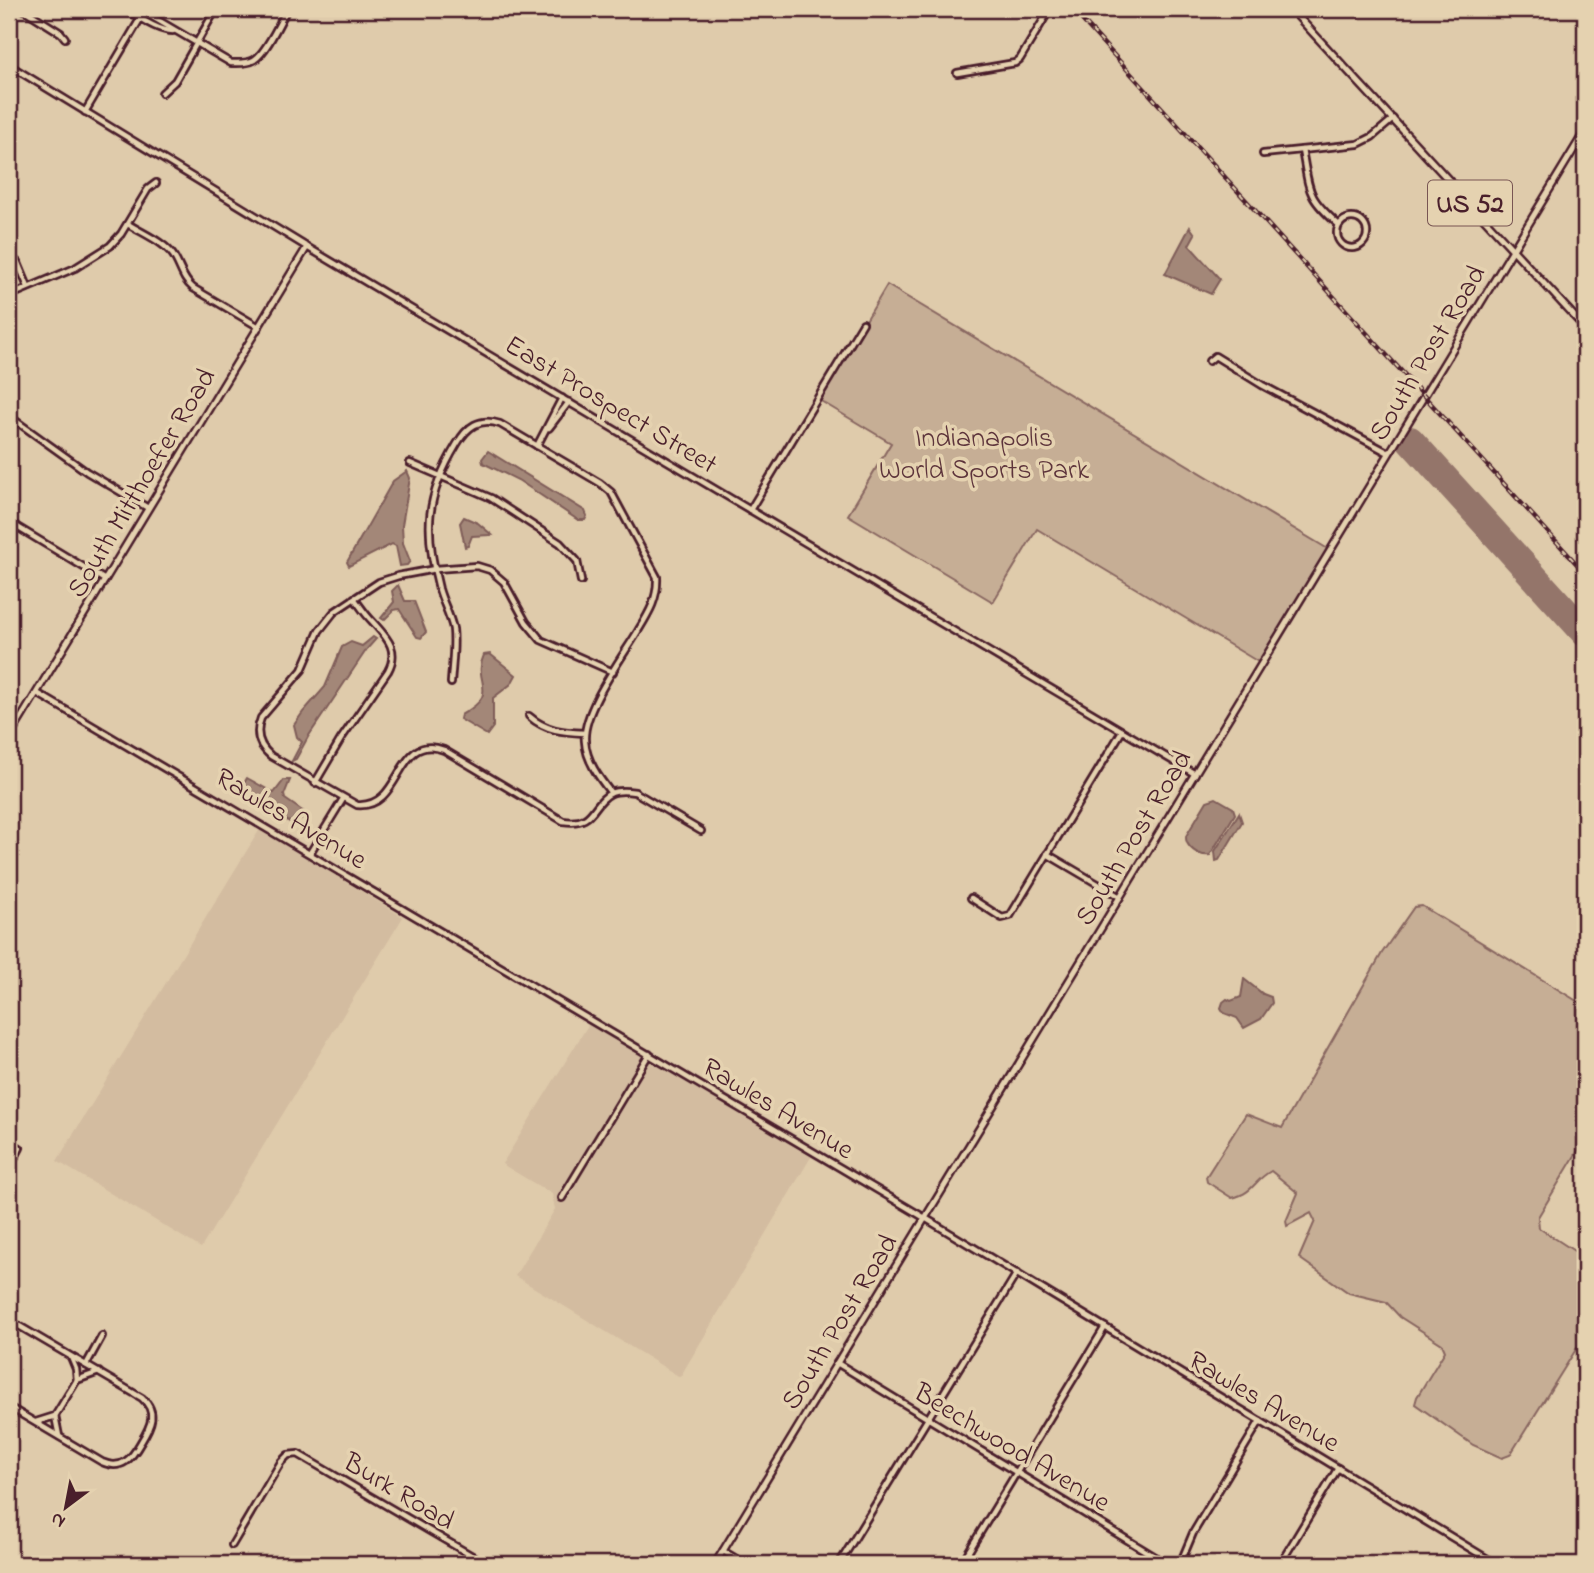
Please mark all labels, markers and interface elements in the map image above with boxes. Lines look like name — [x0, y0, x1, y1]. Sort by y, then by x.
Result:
road number: US 52 — [1428, 180, 1512, 226]
street label: South Post Road — [1360, 258, 1498, 450]
street label: East Prospect Street — [496, 326, 724, 486]
street label: South Mitthoefer Road — [58, 361, 228, 606]
park label: Indianapolis World Sports Park — [879, 419, 1090, 492]
street label: South Post Road — [1066, 743, 1204, 935]
street label: Rawles Avenue — [207, 758, 374, 882]
street label: Rawles Avenue — [694, 1048, 861, 1172]
street label: South Post Road — [772, 1227, 910, 1419]
street label: Rawles Avenue — [1180, 1341, 1347, 1465]
street label: Beechwood Avenue — [904, 1373, 1118, 1524]
street label: Burk Road — [334, 1443, 462, 1543]
north arrow — [32, 1472, 102, 1542]
text: N — [46, 1504, 71, 1534]

